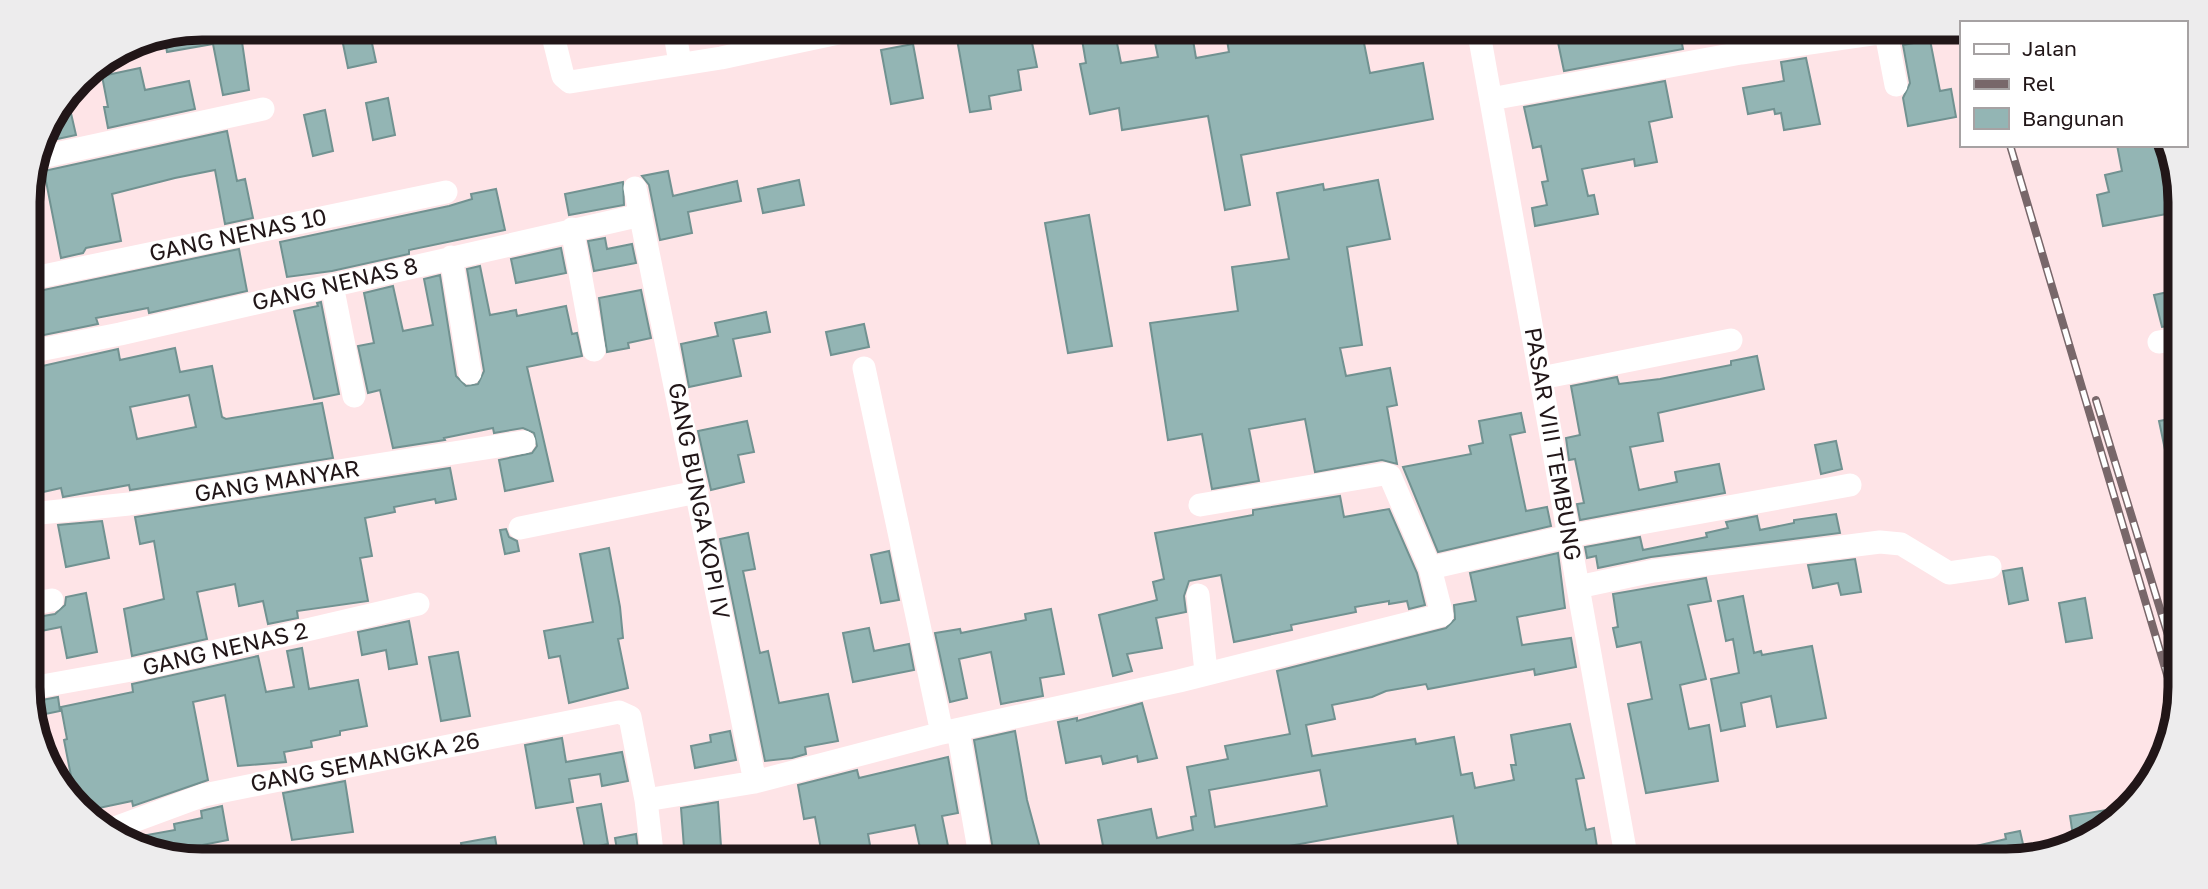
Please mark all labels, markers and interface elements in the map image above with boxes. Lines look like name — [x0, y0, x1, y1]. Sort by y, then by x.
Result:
legend — [1960, 21, 2187, 147]
text: Jalan — [2022, 35, 2077, 61]
text: Rel — [2022, 70, 2055, 96]
text: Bangunan — [2022, 105, 2124, 131]
street label: GANG NENAS 10 — [147, 202, 329, 266]
street label: GANG NENAS 8 — [249, 250, 420, 316]
street label: PASAR VIII TEMBUNG — [1520, 325, 1588, 563]
street label: GANG BUNGA KOPI IV — [663, 380, 737, 621]
street label: GANG MANYAR — [192, 453, 361, 507]
street label: GANG NENAS 2 — [139, 615, 310, 681]
street label: GANG SEMANGKA 26 — [248, 725, 482, 797]

